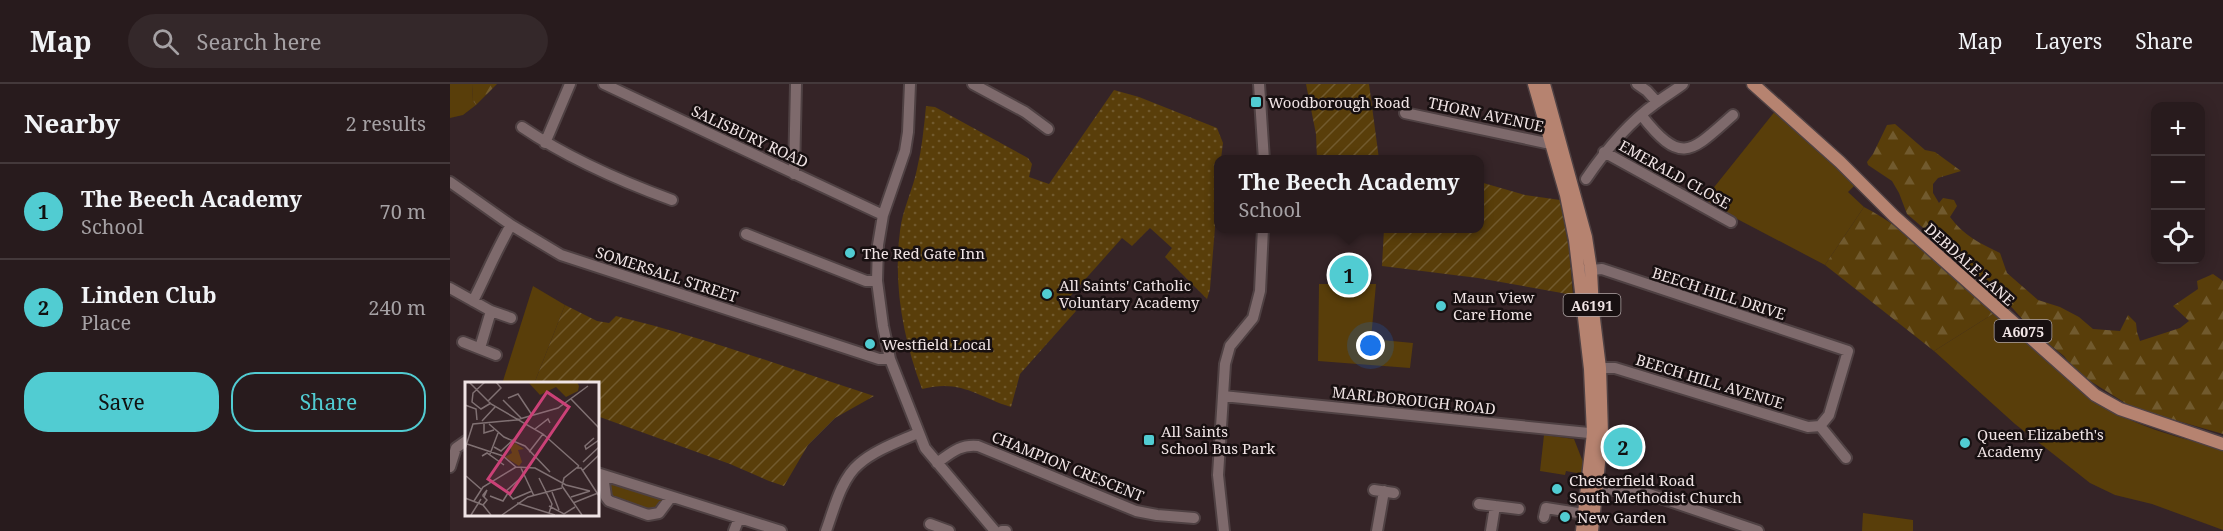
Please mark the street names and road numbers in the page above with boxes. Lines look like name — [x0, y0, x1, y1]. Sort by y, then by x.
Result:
street label: THORN AVENUE — [1426, 92, 1546, 136]
street label: SALISBURY ROAD — [688, 100, 812, 172]
street label: EMERALD CLOSE — [1616, 135, 1734, 213]
street label: DEBDALE LANE — [1921, 218, 2019, 310]
street label: SOMERSALL STREET — [593, 242, 741, 306]
street label: BEECH HILL DRIVE — [1650, 262, 1788, 324]
road number: A6191 — [1564, 294, 1620, 316]
road number: A6075 — [1994, 320, 2052, 342]
street label: BEECH HILL AVENUE — [1633, 349, 1787, 413]
street label: MARLBOROUGH ROAD — [1331, 381, 1497, 419]
street label: CHAMPION CRESCENT — [989, 426, 1147, 506]

